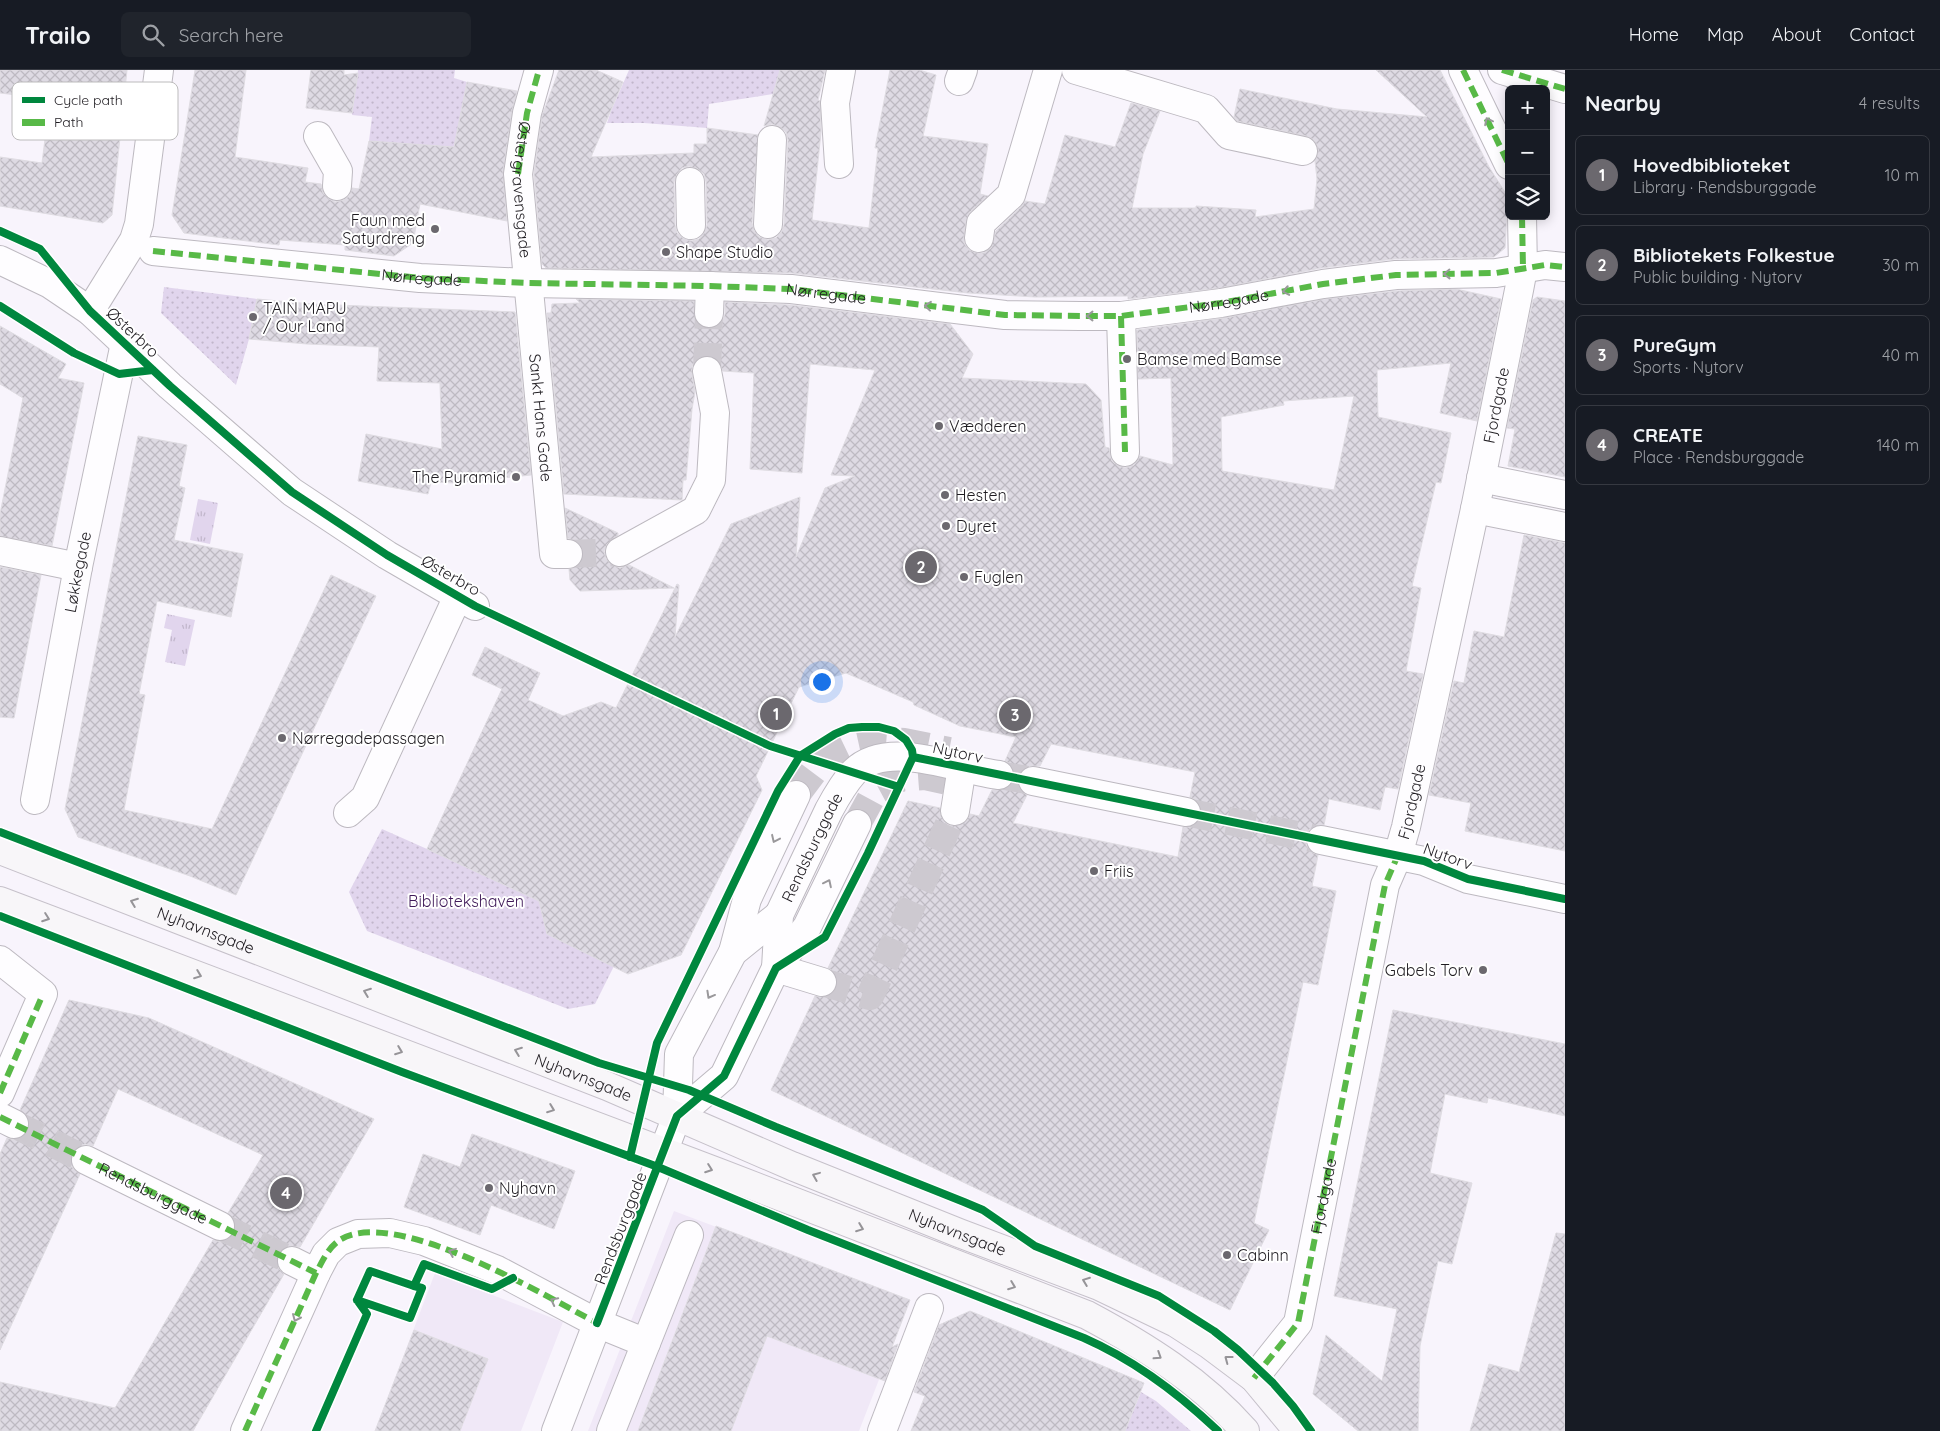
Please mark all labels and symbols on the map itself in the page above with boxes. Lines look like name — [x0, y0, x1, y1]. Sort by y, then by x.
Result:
legend — [12, 82, 178, 140]
text: Cycle path — [54, 91, 123, 109]
text: Path — [54, 113, 83, 131]
one-way arrow — [1483, 117, 1494, 126]
street label: Østergravensgade — [508, 120, 536, 259]
place label: Faun med Satyrdreng — [342, 210, 425, 248]
marker: Faun med Satyrdreng — [429, 223, 441, 235]
place label: Shape Studio — [676, 242, 773, 262]
marker: Shape Studio — [660, 246, 672, 258]
street label: Nørregade — [381, 264, 462, 290]
one-way arrow — [1443, 269, 1450, 279]
street label: Nørregade — [785, 278, 867, 308]
street label: Nørregade — [1188, 284, 1270, 317]
one-way arrow — [1282, 285, 1290, 296]
place label: TAIÑ MAPU / Our Land — [263, 298, 347, 336]
one-way arrow — [924, 301, 932, 312]
street label: Østerbro — [102, 303, 164, 361]
marker: TAIÑ MAPU / Our Land — [247, 311, 259, 323]
one-way arrow — [1086, 311, 1094, 321]
place label: Bamse med Bamse — [1137, 349, 1282, 369]
street label: Sankt Hans Gade — [525, 353, 557, 483]
marker: Bamse med Bamse — [1121, 353, 1133, 365]
street label: Fjordgade — [1478, 366, 1513, 445]
place label: Vædderen — [949, 416, 1027, 436]
marker: Vædderen — [933, 420, 945, 432]
place label: The Pyramid — [412, 467, 506, 487]
marker: The Pyramid — [510, 471, 522, 483]
place label: Hesten — [955, 485, 1007, 505]
marker: Hesten — [939, 489, 951, 501]
place label: Dyret — [956, 516, 997, 536]
marker: Dyret — [940, 520, 952, 532]
street label: Løkkegade — [60, 530, 95, 614]
pin: 2 — [905, 548, 937, 586]
street label: Østerbro — [418, 550, 484, 600]
place label: Fuglen — [974, 567, 1024, 587]
marker: Fuglen — [958, 571, 970, 583]
your location — [809, 669, 835, 695]
pin: 1 — [760, 695, 792, 733]
pin: 3 — [999, 696, 1031, 734]
place label: Nørregadepassagen — [292, 728, 445, 748]
marker: Nørregadepassagen — [276, 732, 288, 744]
street label: Nytorv — [931, 737, 985, 767]
street label: Fjordgade — [1393, 762, 1429, 842]
street label: Rendsburggade — [777, 789, 847, 905]
one-way arrow — [771, 834, 782, 843]
street label: Nytorv — [1421, 838, 1475, 874]
place label: Friis — [1104, 861, 1133, 881]
marker: Friis — [1088, 865, 1100, 877]
one-way arrow — [822, 879, 832, 888]
park label: Bibliotekshaven — [408, 891, 524, 911]
one-way arrow — [130, 898, 138, 908]
street label: Nyhavnsgade — [154, 902, 258, 958]
one-way arrow — [41, 912, 49, 922]
place label: Gabels Torv — [1385, 960, 1473, 980]
marker: Gabels Torv — [1477, 964, 1489, 976]
one-way arrow — [193, 969, 201, 979]
one-way arrow — [363, 988, 372, 998]
one-way arrow — [706, 989, 716, 998]
one-way arrow — [394, 1046, 402, 1056]
one-way arrow — [514, 1047, 523, 1057]
street label: Nyhavnsgade — [532, 1049, 635, 1106]
one-way arrow — [546, 1103, 554, 1113]
street label: Fjordgade — [1306, 1156, 1341, 1236]
street label: Rendsburggade — [95, 1158, 211, 1228]
one-way arrow — [704, 1163, 713, 1173]
street label: Rendsburggade — [589, 1169, 651, 1287]
one-way arrow — [812, 1171, 821, 1182]
pin: 4 — [270, 1174, 302, 1212]
place label: Nyhavn — [499, 1178, 556, 1198]
marker: Nyhavn — [483, 1182, 495, 1194]
street label: Nyhavnsgade — [906, 1204, 1009, 1260]
one-way arrow — [855, 1222, 864, 1232]
place label: Cabinn — [1237, 1245, 1289, 1265]
one-way arrow — [448, 1248, 457, 1259]
marker: Cabinn — [1221, 1249, 1233, 1261]
one-way arrow — [1082, 1277, 1091, 1287]
one-way arrow — [1007, 1280, 1016, 1290]
one-way arrow — [550, 1297, 559, 1307]
one-way arrow — [291, 1313, 302, 1322]
one-way arrow — [1152, 1350, 1162, 1359]
one-way arrow — [1224, 1356, 1234, 1365]

